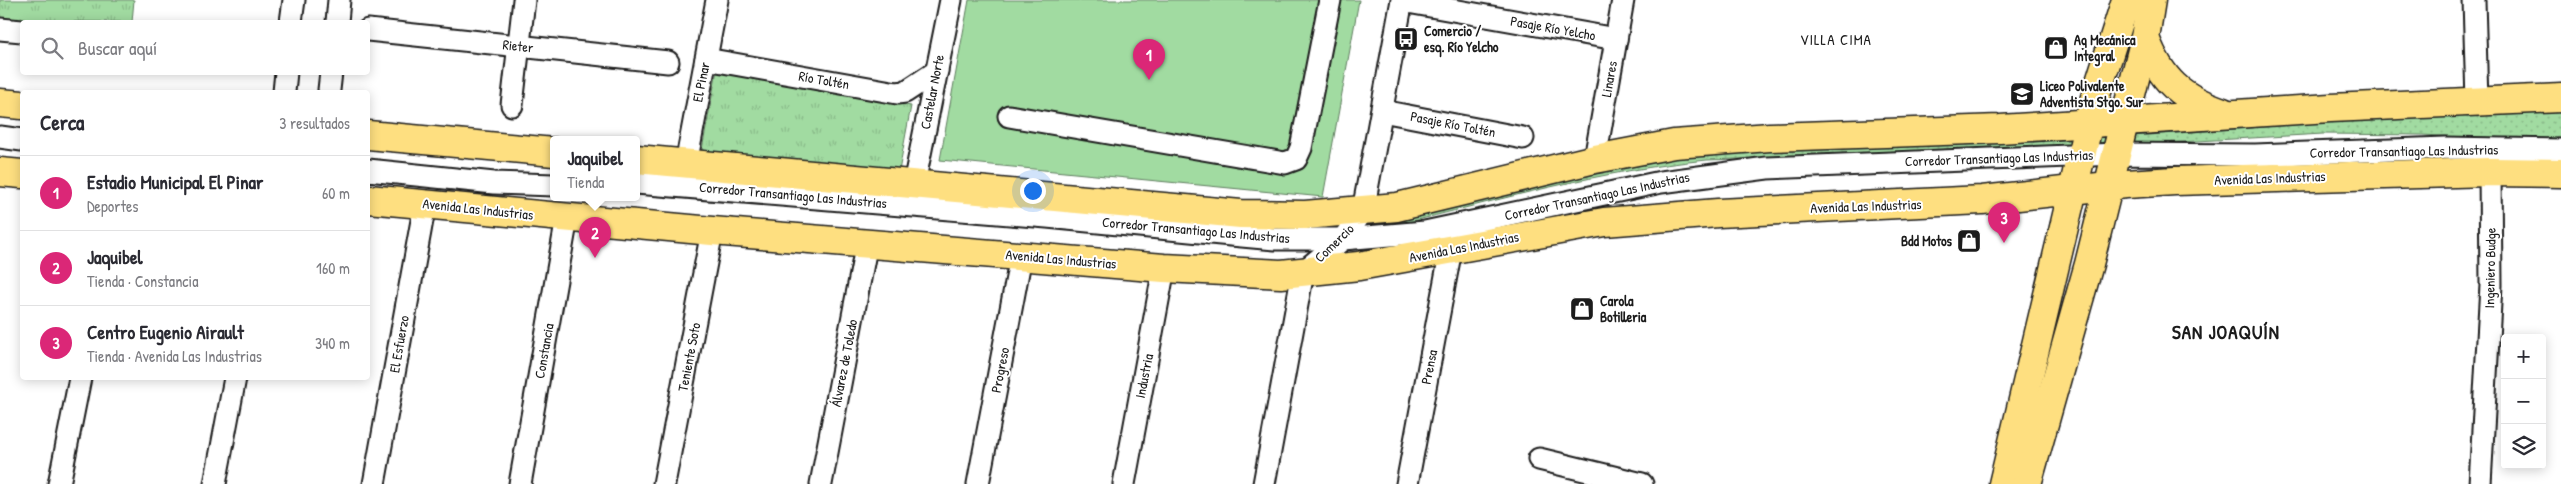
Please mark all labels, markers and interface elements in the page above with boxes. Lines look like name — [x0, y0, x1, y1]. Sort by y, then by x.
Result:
street label: Pasaje Río Yelcho — [1509, 11, 1597, 45]
search box — [20, 20, 370, 75]
place label: Comercio / esq. Río Yelcho — [1424, 21, 1499, 58]
bus stop icon: Comercio / esq. Río Yelcho — [1393, 26, 1419, 52]
district label: VILLA CIMA — [1800, 29, 1872, 50]
place label: Ag Mecánica Integral — [2074, 30, 2136, 67]
icon: search — [38, 34, 66, 62]
street label: Rieter — [502, 34, 535, 57]
text: Buscar aquí — [78, 35, 157, 61]
shop icon: Ag Mecánica Integral — [2043, 35, 2069, 61]
pin: 1 — [1133, 39, 1165, 80]
street label: Castelar Norte — [915, 53, 948, 131]
street label: Linares — [1596, 59, 1621, 99]
street label: El Pinar — [687, 60, 714, 103]
street label: Río Toltén — [797, 66, 851, 93]
place label: Liceo Polivalente Adventista Stgo. Sur — [2040, 76, 2144, 113]
school or university icon: Liceo Polivalente Adventista Stgo. Sur — [2009, 81, 2035, 107]
street label: Pasaje Río Toltén — [1409, 106, 1497, 142]
text: Cerca — [40, 108, 84, 137]
text: 3 resultados — [279, 112, 350, 134]
popup — [550, 136, 640, 201]
street label: Corredor Transantiago Las Industrias — [2310, 139, 2498, 163]
text: Jaquibel — [567, 145, 623, 171]
street label: Corredor Transantiago Las Industrias — [1904, 145, 2094, 171]
street label: Avenida Las Industrias — [2214, 166, 2326, 189]
street label: Corredor Transantiago Las Industrias — [1503, 167, 1691, 225]
text: Estadio Municipal El Pinar — [87, 169, 263, 195]
text: Tienda — [567, 171, 604, 193]
street label: Corredor Transantiago Las Industrias — [698, 177, 888, 213]
your location — [1020, 178, 1046, 204]
text: 1 — [53, 182, 59, 204]
text: 60 m — [322, 182, 350, 204]
street label: Avenida Las Industrias — [422, 193, 534, 224]
street label: Avenida Las Industrias — [1810, 194, 1922, 217]
text: Deportes — [87, 195, 138, 217]
pin: 3 — [1988, 202, 2020, 243]
street label: Corredor Transantiago Las Industrias — [1101, 212, 1291, 248]
pin: 2 — [579, 217, 611, 258]
street label: Comercio — [1310, 219, 1358, 266]
street label: Avenida Las Industrias — [1407, 227, 1520, 266]
street label: Ingeniero Budge — [2479, 227, 2501, 309]
shop icon: Bdd Motos — [1956, 228, 1982, 254]
place label: Bdd Motos — [1901, 231, 1953, 250]
text: Jaquibel — [87, 244, 143, 270]
street label: Avenida Las Industrias — [1005, 244, 1117, 273]
text: 2 — [52, 257, 60, 279]
text: 160 m — [316, 257, 350, 279]
text: Tienda · Constancia — [87, 270, 198, 292]
place label: Carola Botilleria — [1600, 291, 1647, 326]
shop icon: Carola Botilleria — [1569, 296, 1595, 322]
street label: El Esfuerzo — [384, 313, 413, 374]
street label: Álvarez de Toledo — [826, 317, 861, 408]
text: Centro Eugenio Airault — [87, 319, 244, 345]
district label: SAN JOAQUÍN — [2172, 319, 2280, 345]
street label: Constancia — [529, 321, 558, 380]
street label: Teniente Soto — [673, 321, 705, 393]
text: 3 — [52, 332, 60, 354]
text: 340 m — [315, 332, 350, 354]
map controls — [2501, 334, 2546, 469]
button: + — [2501, 334, 2546, 379]
text: Tienda · Avenida Las Industrias — [87, 345, 262, 367]
street label: Progreso — [986, 345, 1014, 394]
street label: Prensa — [1416, 347, 1441, 386]
street label: Industria — [1130, 352, 1157, 400]
button: − — [2501, 379, 2546, 424]
button: layers — [2501, 424, 2546, 469]

